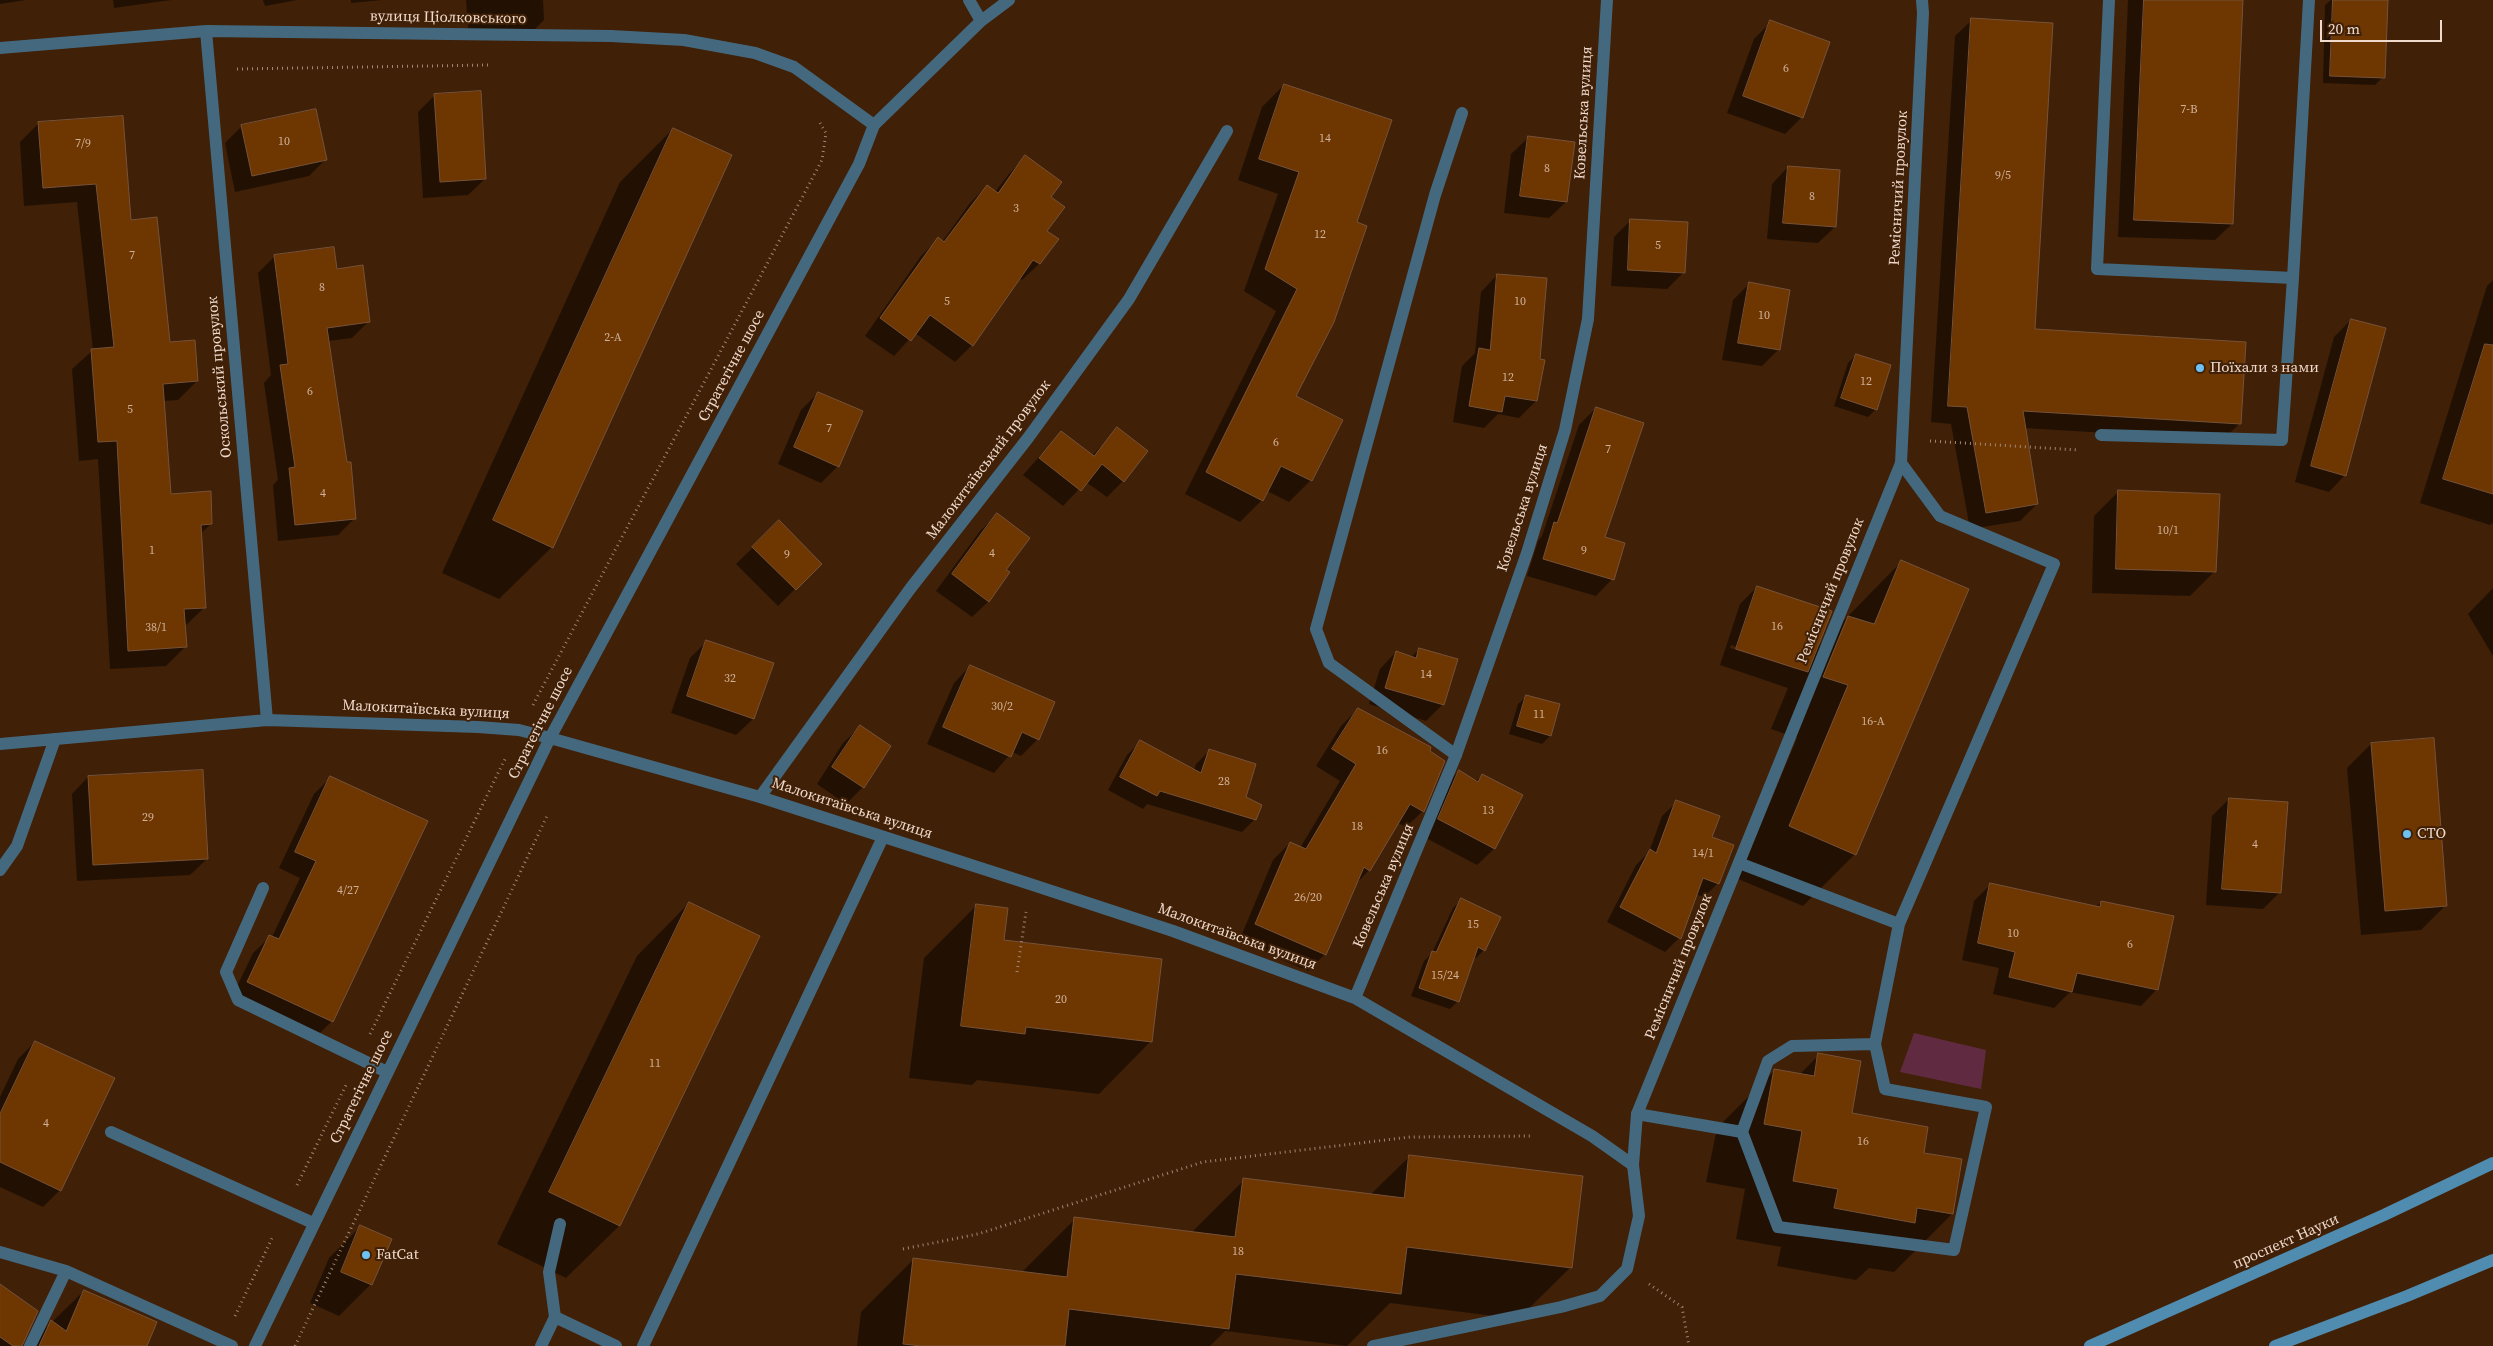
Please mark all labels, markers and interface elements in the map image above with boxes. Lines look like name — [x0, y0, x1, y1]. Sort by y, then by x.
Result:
street label: вулиця Ціолковського — [370, 8, 526, 28]
scale bar — [2323, 10, 2446, 42]
text: 20 m — [2328, 18, 2360, 39]
street label: Ковельська вулиця — [1572, 46, 1596, 180]
house number: 6 — [1783, 62, 1789, 76]
house number: 7-В — [2180, 103, 2198, 117]
street label: Ремісничий провулок — [1886, 110, 1912, 266]
house number: 14 — [1319, 132, 1331, 146]
house number: 10 — [278, 135, 290, 149]
house number: 7/9 — [75, 137, 91, 151]
house number: 8 — [1544, 162, 1550, 176]
house number: 9/5 — [1995, 169, 2011, 183]
house number: 8 — [1809, 190, 1815, 204]
house number: 3 — [1013, 202, 1019, 216]
house number: 12 — [1314, 228, 1326, 242]
house number: 5 — [1655, 239, 1661, 253]
house number: 7 — [129, 249, 135, 263]
house number: 8 — [319, 281, 325, 295]
house number: 5 — [944, 295, 950, 309]
house number: 10 — [1514, 295, 1526, 309]
street label: Оскольський провулок — [204, 296, 236, 458]
street label: Стратегічне шосе — [695, 307, 769, 425]
house number: 10 — [1758, 309, 1770, 323]
house number: 2-А — [604, 331, 622, 345]
place label: Поїхали з нами — [2210, 359, 2319, 377]
marker: Поїхали з нами — [2194, 362, 2206, 374]
house number: 12 — [1502, 371, 1514, 385]
house number: 12 — [1860, 375, 1872, 389]
street label: Малокитаївський провулок — [923, 377, 1055, 543]
house number: 6 — [307, 385, 313, 399]
house number: 5 — [127, 403, 133, 417]
house number: 7 — [826, 422, 832, 436]
house number: 6 — [1273, 436, 1279, 450]
street label: Ковельська вулиця — [1494, 442, 1552, 574]
house number: 7 — [1605, 443, 1611, 457]
house number: 4 — [320, 487, 326, 501]
street label: Ремісничий провулок — [1794, 516, 1868, 666]
house number: 10/1 — [2157, 524, 2179, 538]
house number: 1 — [149, 544, 155, 558]
house number: 9 — [1581, 544, 1587, 558]
house number: 4 — [989, 547, 995, 561]
house number: 9 — [784, 548, 790, 562]
house number: 16 — [1771, 620, 1783, 634]
house number: 38/1 — [145, 621, 167, 635]
street label: Стратегічне шосе — [505, 664, 577, 782]
house number: 14 — [1420, 668, 1432, 682]
house number: 32 — [724, 672, 736, 686]
street label: Малокитаївська вулиця — [342, 697, 510, 723]
house number: 30/2 — [991, 700, 1013, 714]
house number: 11 — [1533, 708, 1545, 722]
house number: 16-А — [1861, 715, 1885, 729]
house number: 16 — [1376, 744, 1388, 758]
street label: Малокитаївська вулиця — [770, 775, 934, 843]
house number: 28 — [1218, 775, 1230, 789]
house number: 13 — [1482, 804, 1494, 818]
house number: 29 — [142, 811, 154, 825]
house number: 18 — [1351, 820, 1363, 834]
street label: Ковельська вулиця — [1350, 821, 1418, 951]
place label: СТО — [2417, 825, 2446, 843]
marker: СТО — [2401, 828, 2413, 840]
house number: 4 — [2252, 838, 2258, 852]
house number: 14/1 — [1692, 847, 1714, 861]
house number: 4/27 — [337, 884, 359, 898]
house number: 26/20 — [1294, 891, 1322, 905]
street label: Ремісничий провулок — [1642, 892, 1716, 1042]
street label: Малокитаївська вулиця — [1155, 900, 1319, 974]
house number: 15 — [1467, 918, 1479, 932]
house number: 10 — [2007, 927, 2019, 941]
house number: 6 — [2127, 938, 2133, 952]
house number: 15/24 — [1431, 969, 1459, 983]
house number: 20 — [1055, 993, 1067, 1007]
street label: Стратегічне шосе — [327, 1027, 397, 1147]
house number: 11 — [649, 1057, 661, 1071]
house number: 4 — [43, 1117, 49, 1131]
house number: 16 — [1857, 1135, 1869, 1149]
street label: проспект Науки — [2230, 1210, 2342, 1274]
house number: 18 — [1232, 1245, 1244, 1259]
place label: FatCat — [376, 1246, 419, 1264]
marker: FatCat — [360, 1249, 372, 1261]

